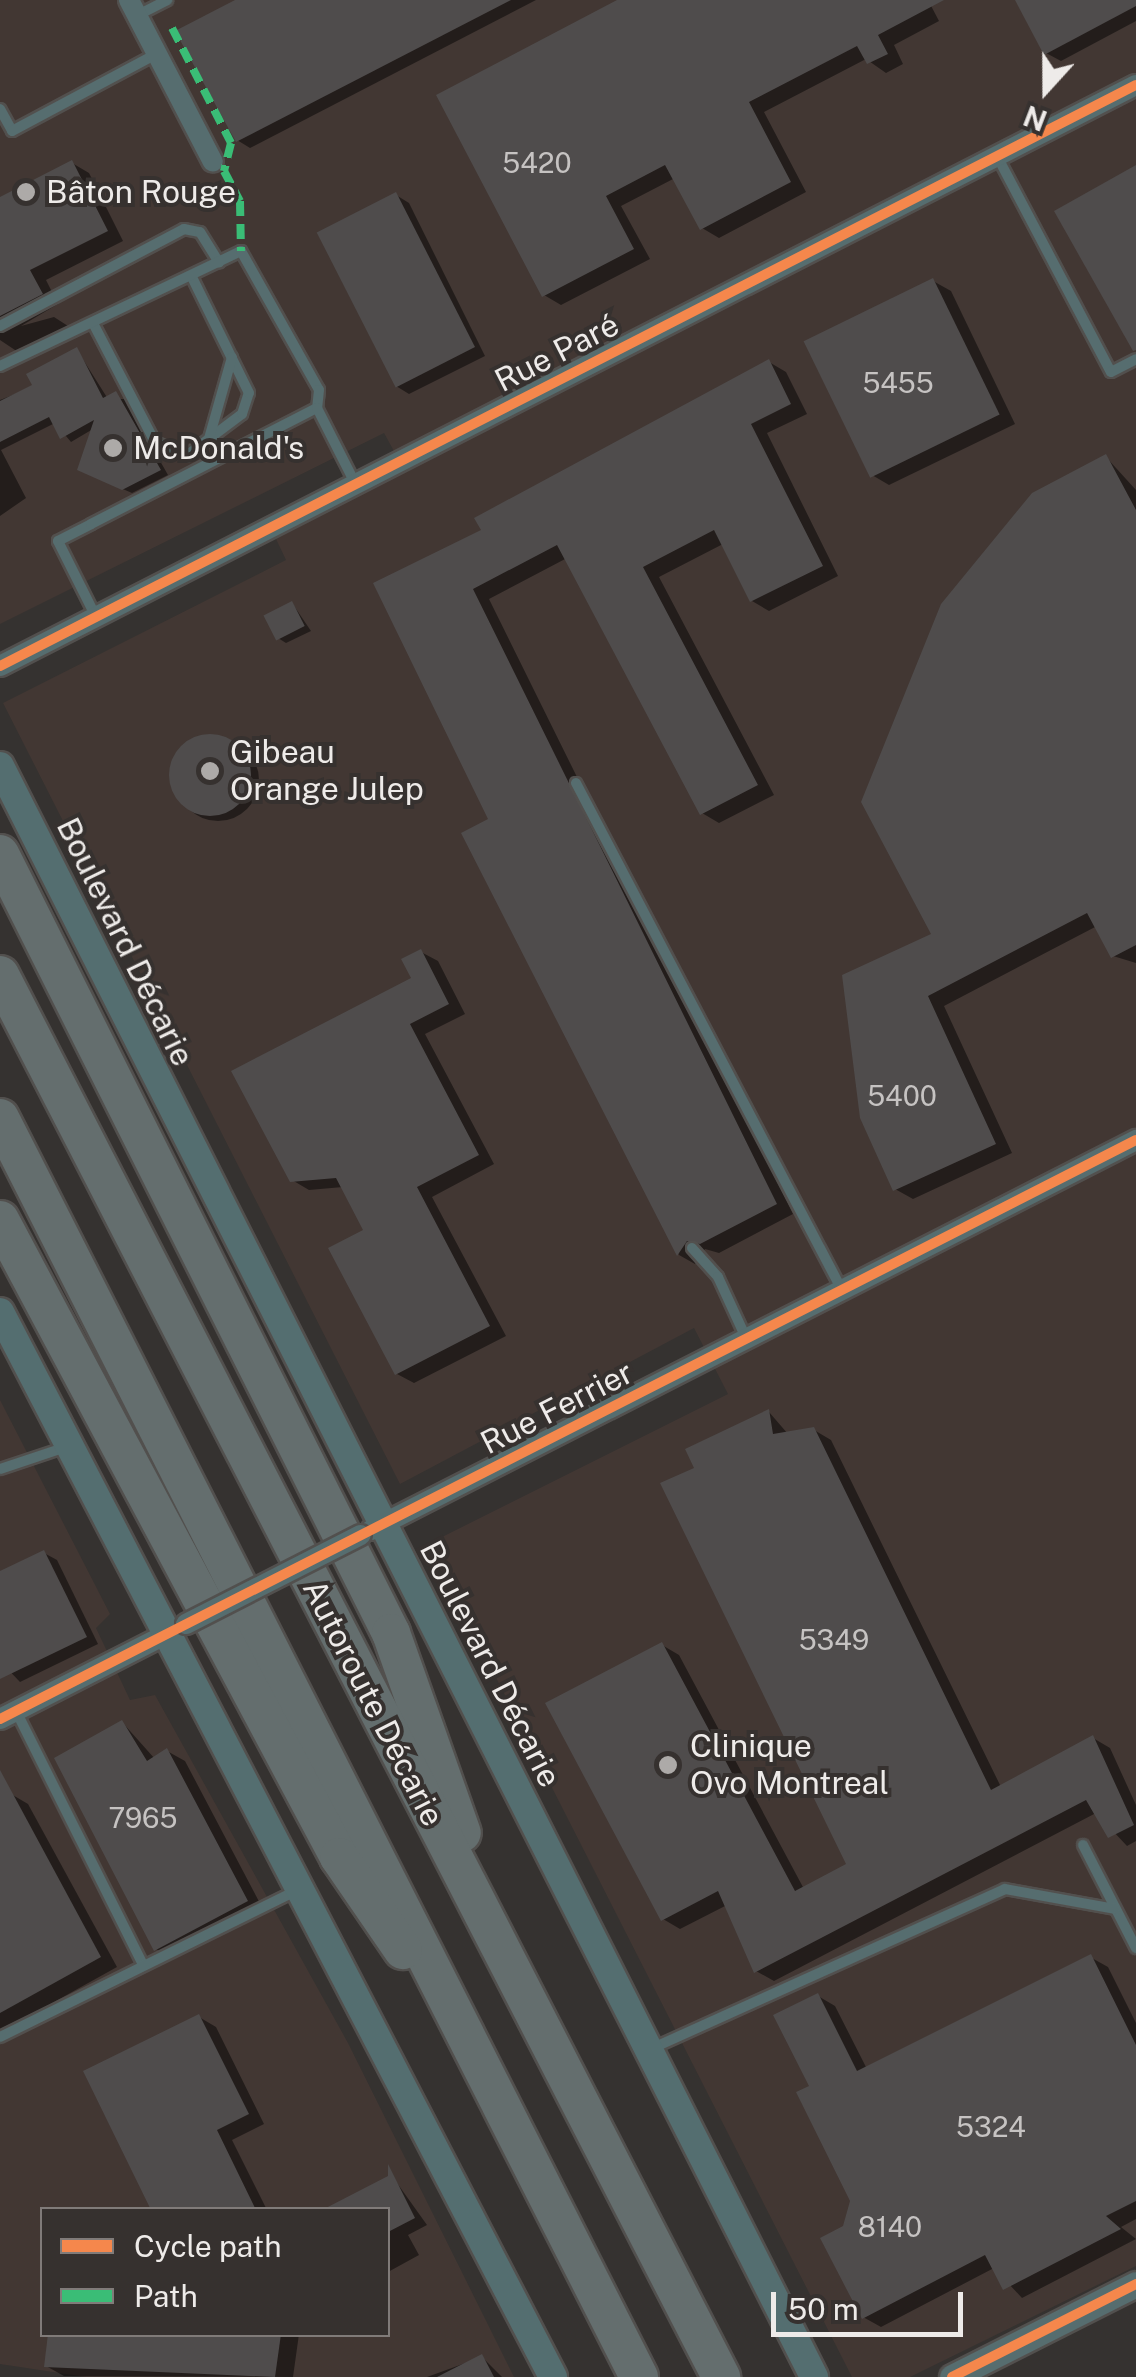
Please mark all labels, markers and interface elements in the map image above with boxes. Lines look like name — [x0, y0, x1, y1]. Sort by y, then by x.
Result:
north arrow — [996, 40, 1096, 140]
text: N — [1019, 99, 1051, 138]
house number: 5420 — [502, 146, 572, 180]
place label: Bâton Rouge — [46, 173, 236, 211]
marker: Bâton Rouge — [15, 181, 37, 203]
street label: Rue Paré — [489, 305, 625, 401]
house number: 5455 — [862, 366, 934, 400]
place label: McDonald's — [133, 429, 304, 467]
marker: McDonald's — [102, 437, 124, 459]
place label: Gibeau Orange Julep — [230, 734, 424, 809]
marker: Gibeau Orange Julep — [199, 760, 221, 782]
street label: Boulevard Décarie — [48, 812, 202, 1072]
house number: 5400 — [867, 1079, 937, 1113]
street label: Rue Ferrier — [474, 1353, 640, 1463]
street label: Boulevard Décarie — [411, 1534, 569, 1794]
street label: Autoroute Décarie — [294, 1573, 452, 1833]
house number: 5349 — [799, 1623, 869, 1657]
place label: Clinique Ovo Montreal — [690, 1728, 889, 1803]
marker: Clinique Ovo Montreal — [655, 1752, 681, 1778]
house number: 7965 — [109, 1801, 177, 1835]
house number: 5324 — [956, 2110, 1026, 2144]
legend — [40, 2207, 390, 2337]
house number: 8140 — [858, 2210, 922, 2244]
text: Cycle path — [134, 2228, 282, 2264]
scale bar — [776, 2272, 968, 2334]
text: Path — [134, 2278, 198, 2314]
text: 50 m — [788, 2291, 859, 2327]

